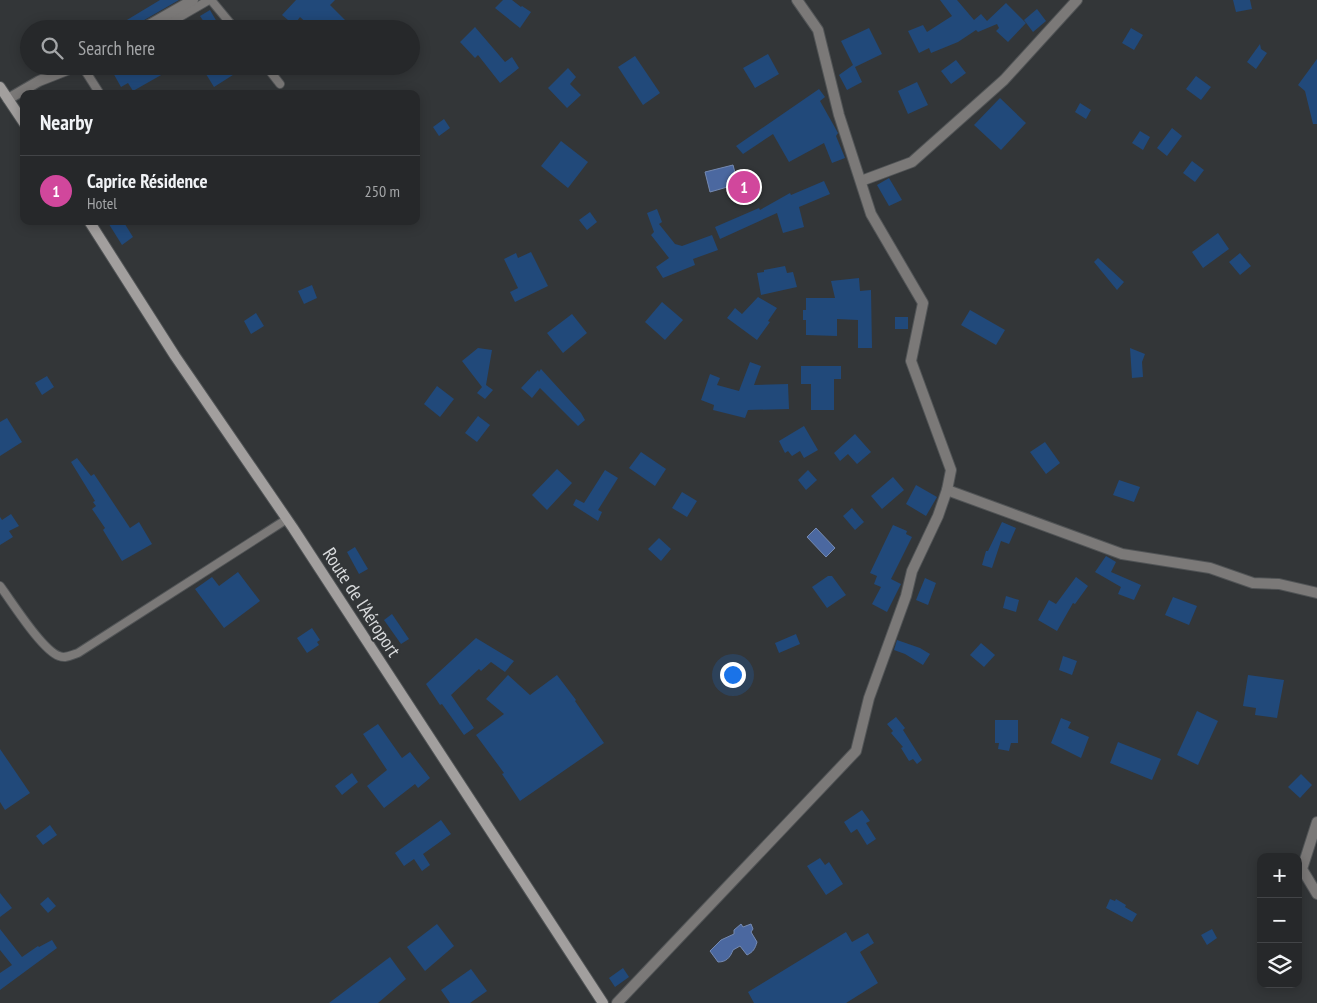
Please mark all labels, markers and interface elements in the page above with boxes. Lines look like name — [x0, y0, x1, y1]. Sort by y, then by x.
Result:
search box — [20, 20, 420, 75]
icon: search — [38, 34, 66, 62]
text: Search here — [78, 36, 155, 60]
text: Nearby — [40, 109, 93, 136]
pin: 1 — [728, 168, 760, 206]
text: Caprice Résidence — [87, 169, 208, 193]
text: 1 — [52, 181, 60, 201]
text: 250 m — [365, 181, 400, 201]
text: Hotel — [87, 193, 117, 213]
street label: Route de l'Aéroport — [318, 543, 407, 662]
your location — [720, 662, 746, 688]
map controls — [1257, 853, 1302, 988]
button: + — [1257, 853, 1302, 898]
button: − — [1257, 898, 1302, 943]
button: layers — [1257, 943, 1302, 988]

